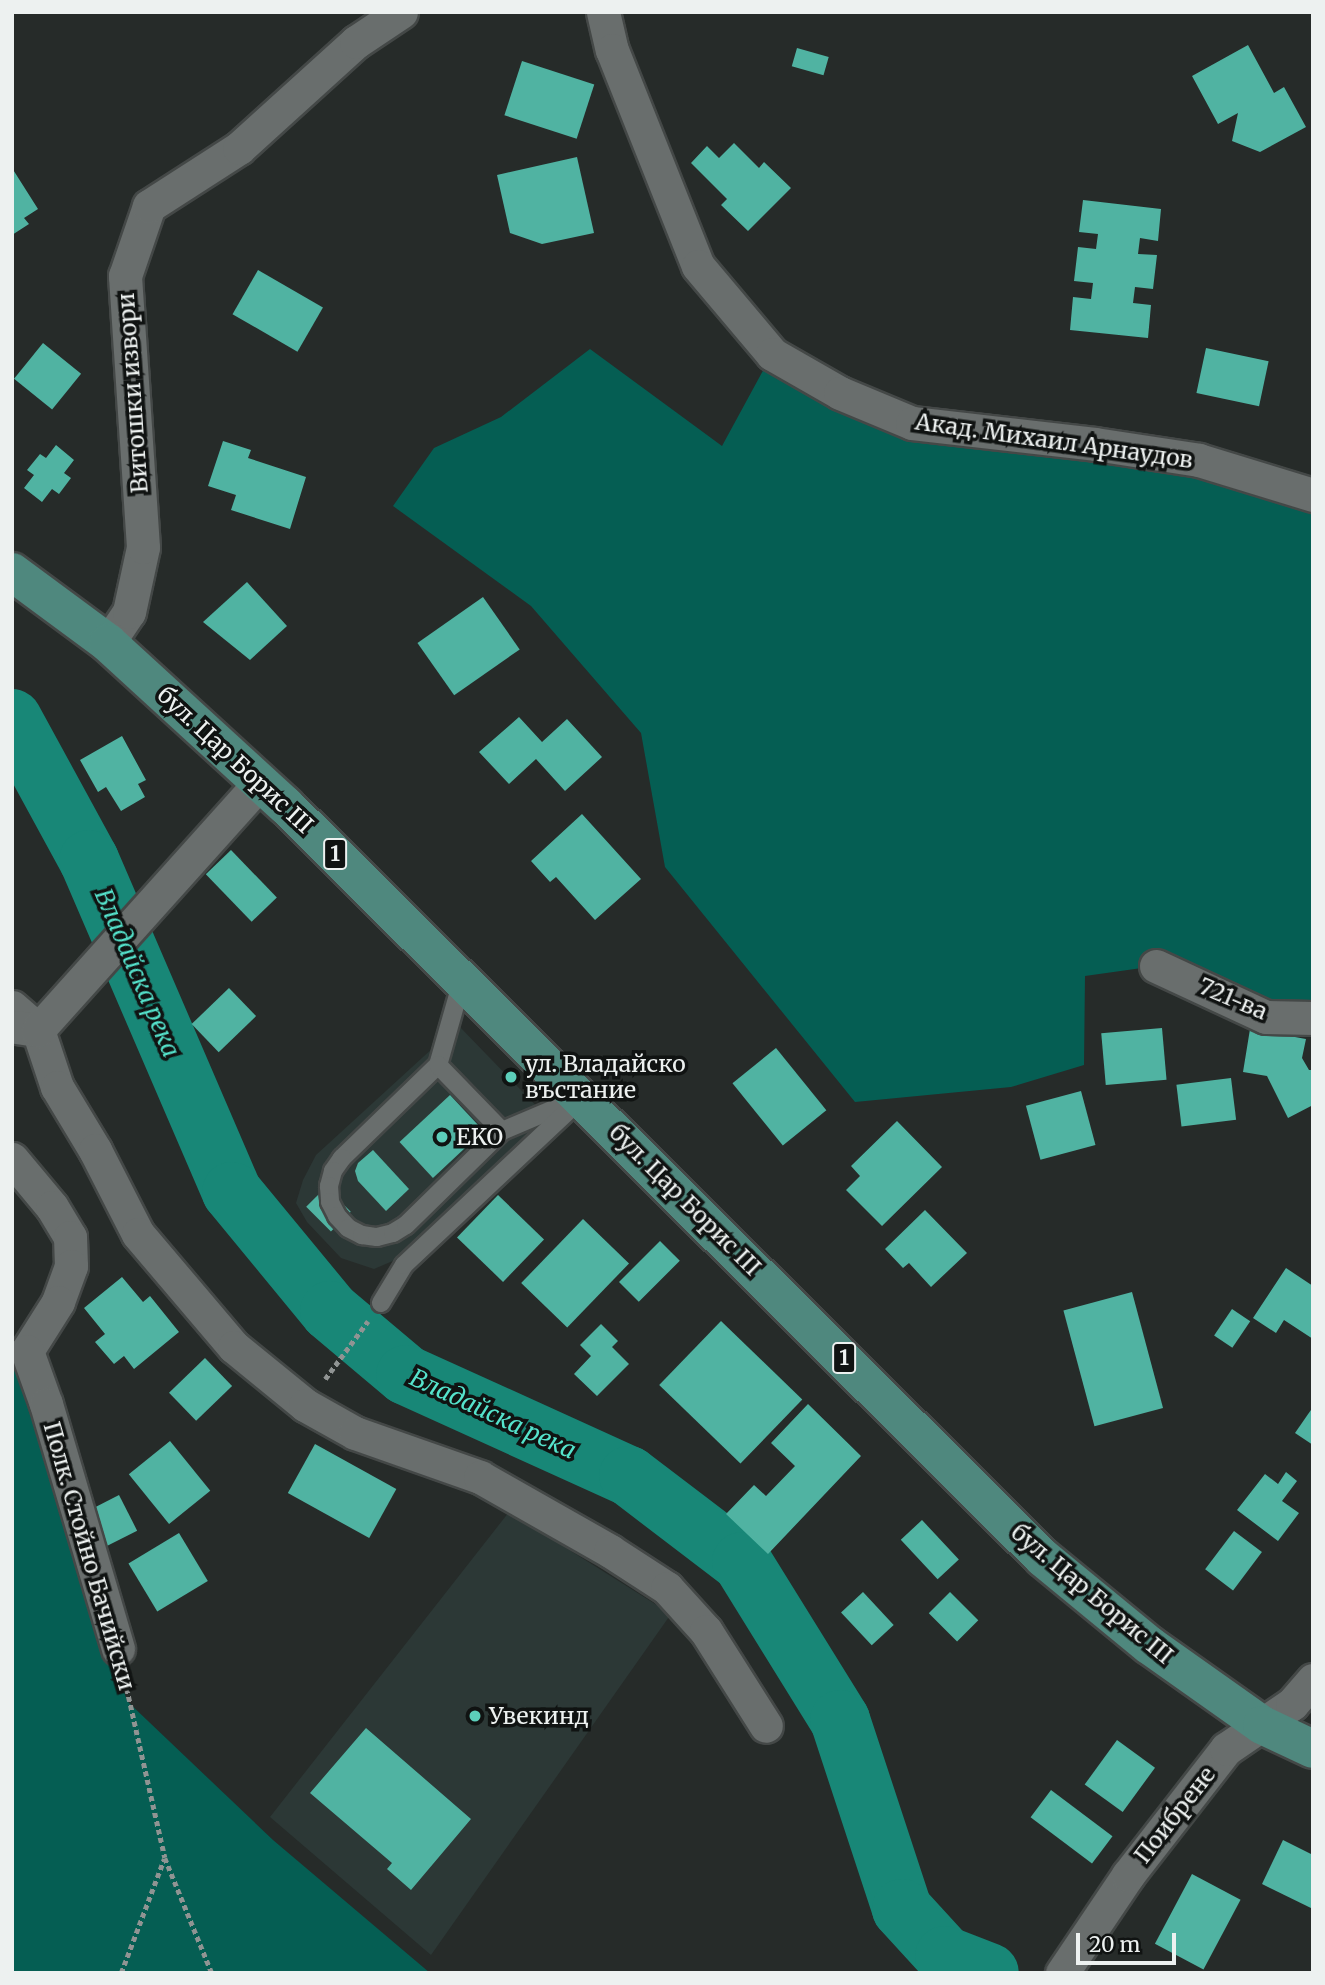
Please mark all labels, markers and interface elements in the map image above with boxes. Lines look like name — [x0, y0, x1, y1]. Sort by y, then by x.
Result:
street label: Витошки извори — [112, 292, 154, 494]
street label: Акад. Михаил Арнаудов — [913, 408, 1195, 474]
street label: бул. Цар Борис III — [152, 681, 318, 839]
road number: 1 — [323, 836, 347, 872]
water label: Владайска река — [89, 885, 185, 1061]
street label: 721-ва — [1195, 972, 1271, 1026]
place label: ул. Владайско въстание — [525, 1050, 686, 1104]
marker: ул. Владайско въстание — [503, 1069, 519, 1085]
street label: бул. Цар Борис III — [604, 1119, 766, 1281]
place label: EKO — [456, 1123, 503, 1151]
marker: EKO — [434, 1129, 450, 1145]
road number: 1 — [832, 1340, 856, 1376]
water label: Владайска река — [405, 1363, 581, 1465]
street label: Полк. Стойно Бачийски — [37, 1419, 141, 1693]
street label: бул. Цар Борис III — [1006, 1518, 1178, 1670]
place label: Увекинд — [489, 1702, 589, 1730]
marker: Увекинд — [467, 1708, 483, 1724]
street label: Поибрене — [1129, 1761, 1221, 1869]
scale bar — [1080, 1918, 1180, 1962]
text: 20 m — [1089, 1931, 1140, 1958]

